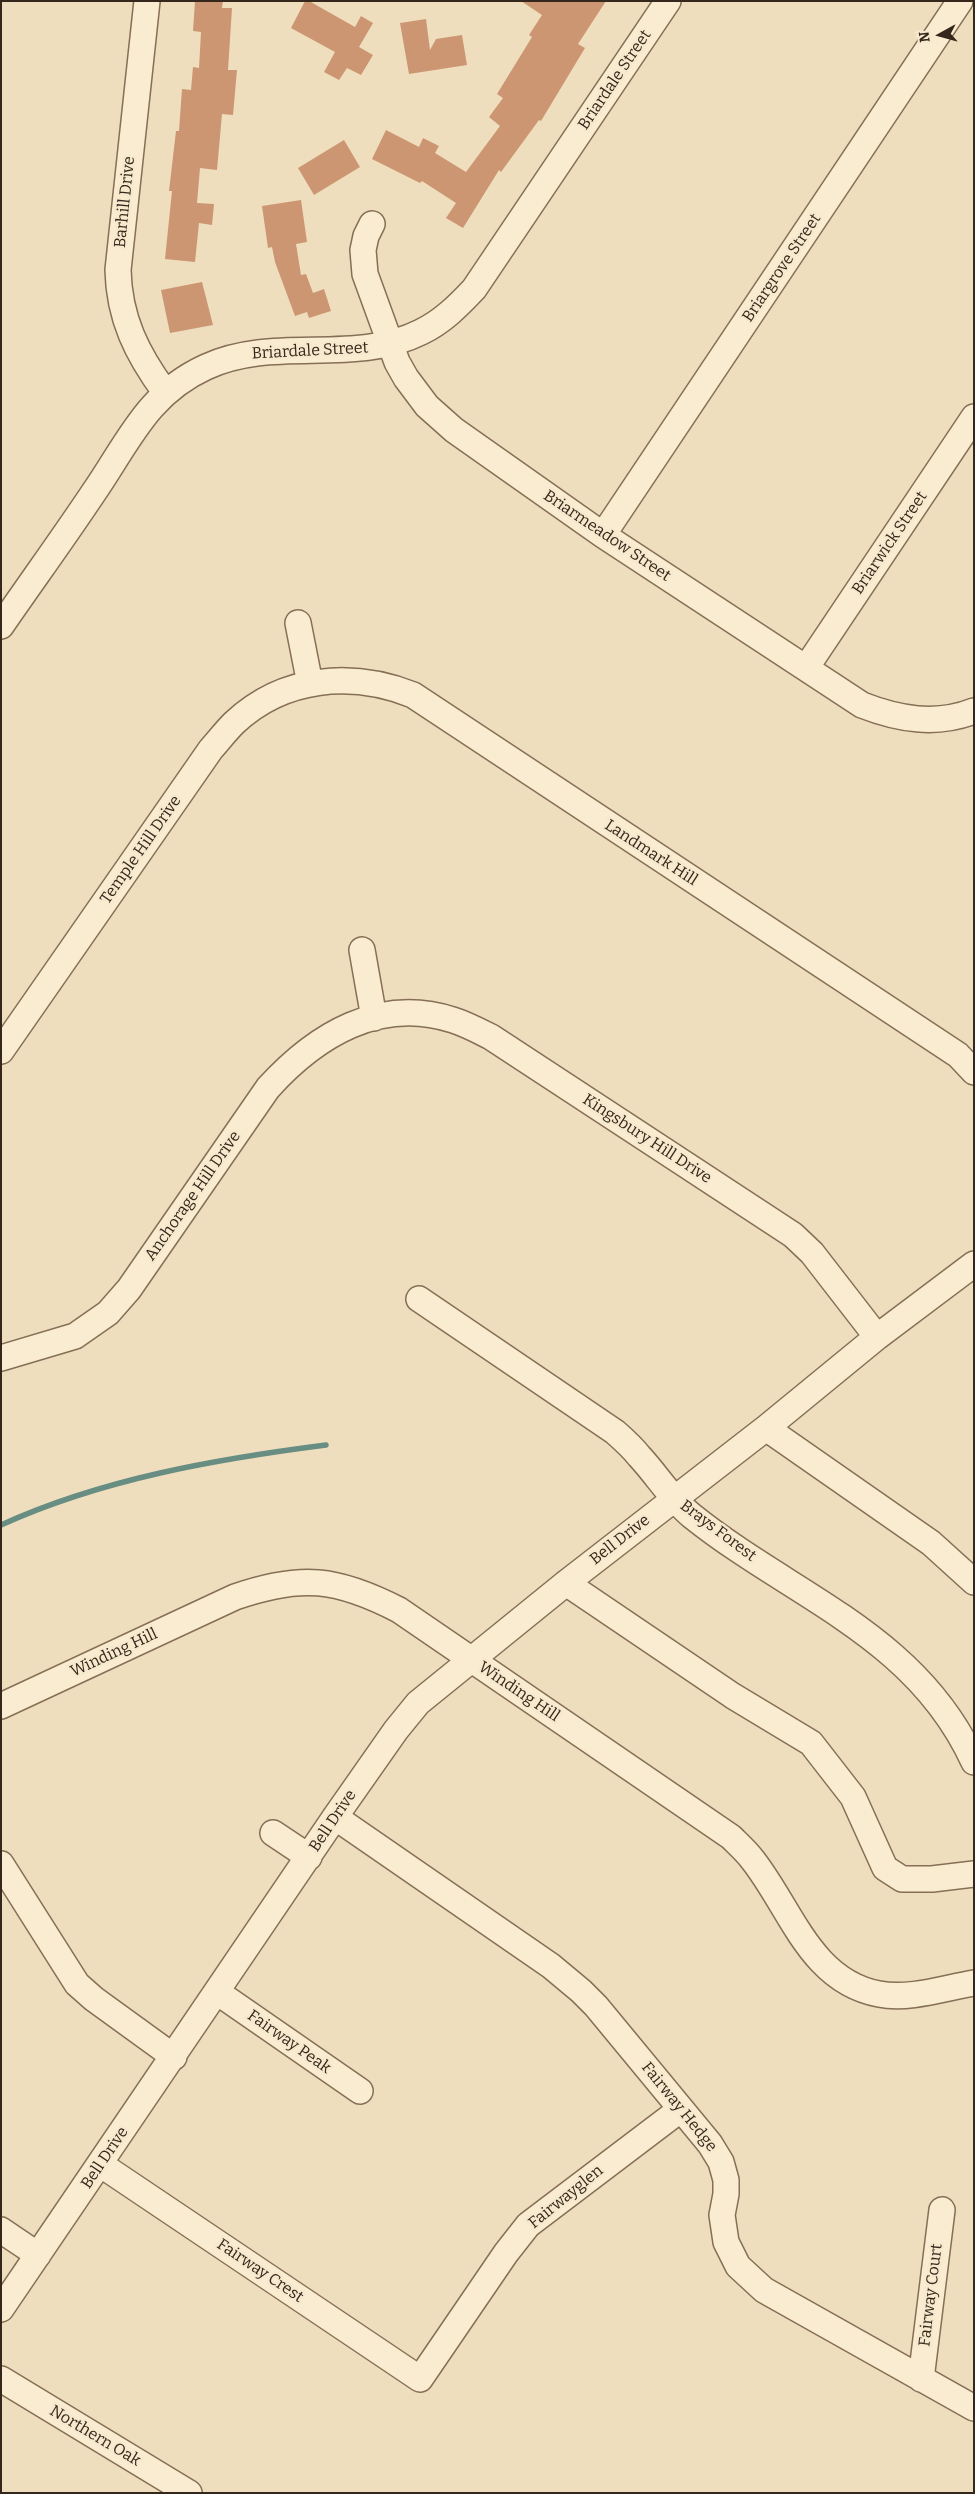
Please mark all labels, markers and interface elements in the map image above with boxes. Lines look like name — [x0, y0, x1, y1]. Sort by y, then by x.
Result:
north arrow — [915, 10, 965, 60]
street label: Briardale Street — [574, 26, 656, 134]
text: N — [916, 30, 934, 43]
street label: Barhill Drive — [111, 155, 139, 249]
street label: Briargrove Street — [739, 210, 825, 326]
street label: Briardale Street — [251, 338, 369, 364]
street label: Briarmeadow Street — [540, 486, 674, 586]
street label: Briarwick Street — [848, 488, 932, 598]
street label: Temple Hill Drive — [96, 792, 186, 908]
street label: Landmark Hill — [601, 816, 701, 890]
street label: Kingsbury Hill Drive — [579, 1090, 715, 1188]
street label: Anchorage Hill Drive — [141, 1128, 245, 1264]
street label: Brays Forest — [676, 1496, 760, 1566]
street label: Bell Drive — [586, 1511, 654, 1569]
street label: Winding Hill — [67, 1624, 161, 1682]
street label: Winding Hill — [475, 1658, 563, 1726]
street label: Bell Drive — [305, 1786, 361, 1856]
street label: Fairway Peak — [244, 2006, 334, 2078]
street label: Fairway Hedge — [637, 2058, 721, 2156]
street label: Bell Drive — [77, 2123, 133, 2193]
street label: Fairwayglen — [525, 2161, 607, 2233]
street label: Fairway Crest — [213, 2235, 307, 2307]
street label: Fairway Court — [915, 2242, 947, 2348]
street label: Northern Oak — [46, 2401, 144, 2471]

